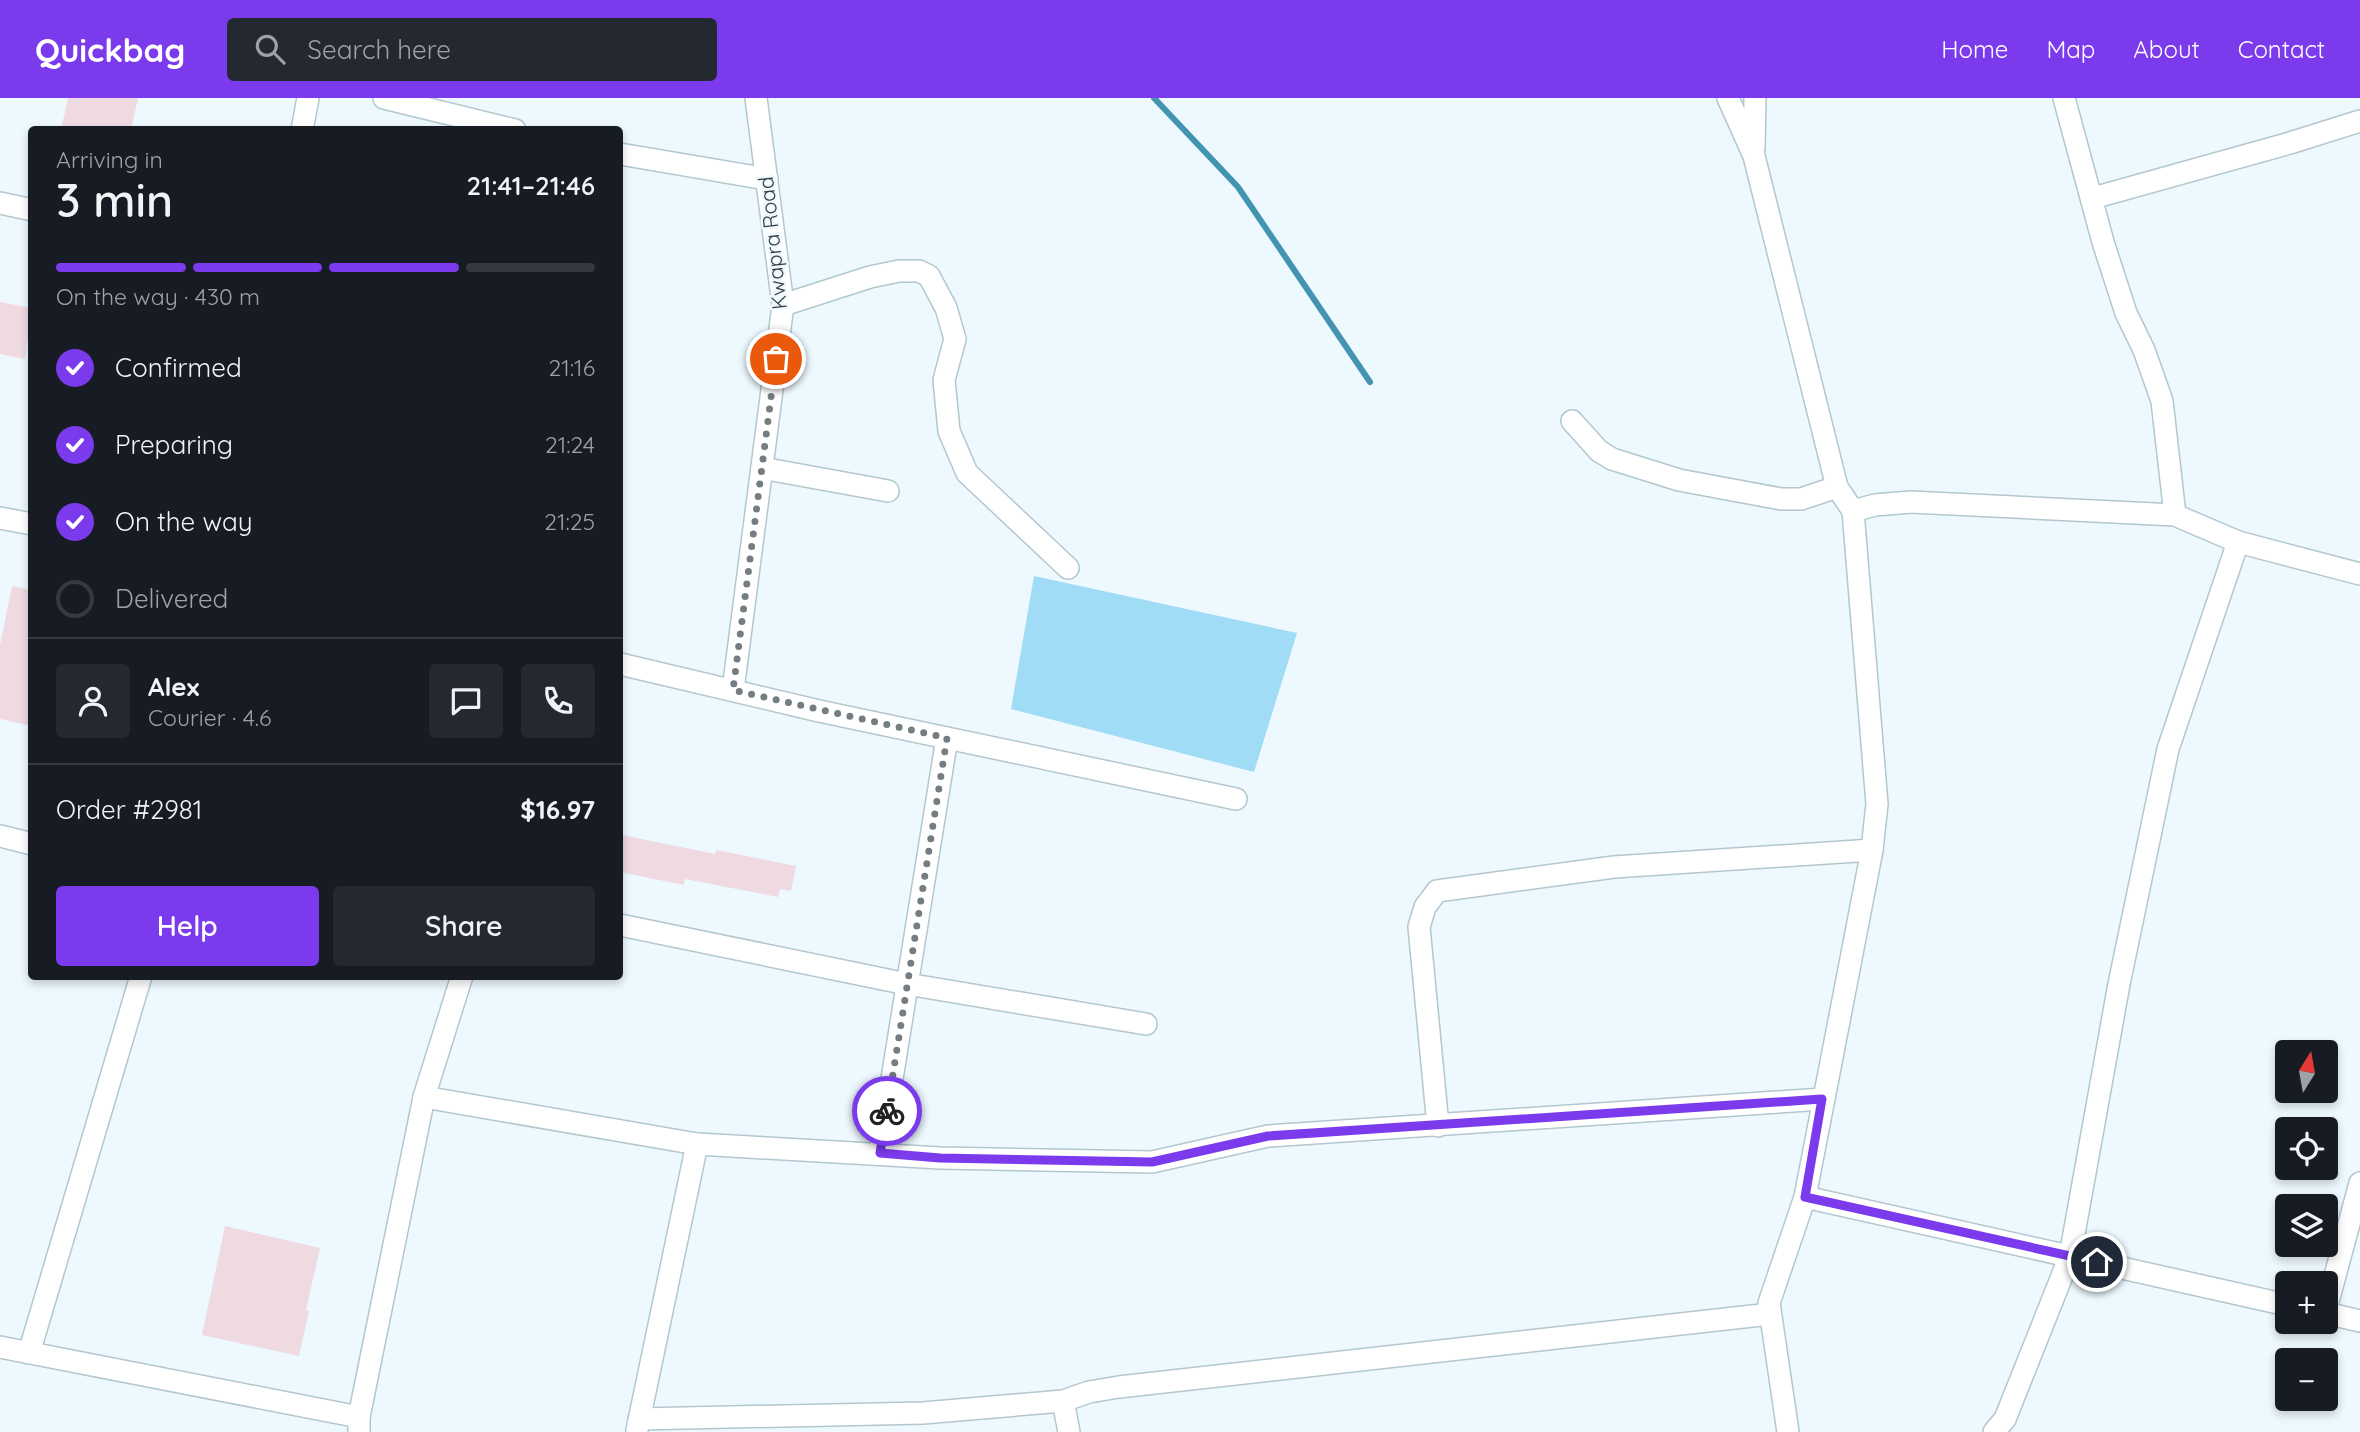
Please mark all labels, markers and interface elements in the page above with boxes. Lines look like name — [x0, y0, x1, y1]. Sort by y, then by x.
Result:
search box — [227, 18, 717, 81]
text: Quickbag — [35, 29, 185, 70]
icon: search — [251, 30, 289, 68]
text: Search here — [307, 33, 451, 66]
text: Home — [1941, 34, 2008, 64]
text: Map — [2046, 34, 2095, 64]
text: About — [2133, 34, 2200, 64]
text: Contact — [2238, 34, 2325, 64]
text: Arriving in — [56, 145, 163, 174]
text: 21:41–21:46 — [467, 169, 595, 202]
text: 3 min — [56, 171, 173, 229]
street label: Kwapra Road — [752, 175, 792, 311]
text: On the way · 430 m — [56, 282, 260, 311]
pin — [746, 329, 806, 389]
icon: bag — [757, 340, 795, 378]
icon: check — [56, 349, 94, 387]
text: Confirmed — [115, 351, 242, 384]
text: 21:16 — [549, 353, 595, 382]
icon: check — [56, 426, 94, 464]
text: Preparing — [115, 428, 233, 461]
text: 21:24 — [545, 430, 595, 459]
icon: check — [56, 503, 94, 541]
text: On the way — [115, 505, 253, 538]
text: 21:25 — [544, 507, 595, 536]
text: Delivered — [115, 582, 228, 615]
button: person — [56, 664, 130, 738]
button: chat — [429, 664, 503, 738]
button: phone — [521, 664, 595, 738]
text: Alex — [148, 670, 199, 703]
text: Courier · 4.6 — [148, 703, 271, 732]
text: Order #2981 — [56, 793, 202, 826]
text: $16.97 — [520, 793, 595, 826]
button: Help — [56, 886, 319, 966]
button: Share — [333, 886, 595, 966]
north arrow — [2275, 1040, 2338, 1102]
map controls — [2275, 1040, 2338, 1411]
courier — [852, 1076, 922, 1146]
icon: bike — [868, 1092, 906, 1130]
button: locate — [2275, 1117, 2338, 1180]
button: layers — [2275, 1194, 2338, 1257]
pin — [2067, 1232, 2127, 1292]
icon: home — [2078, 1243, 2116, 1281]
button: + — [2275, 1271, 2338, 1334]
button: − — [2275, 1348, 2338, 1411]

